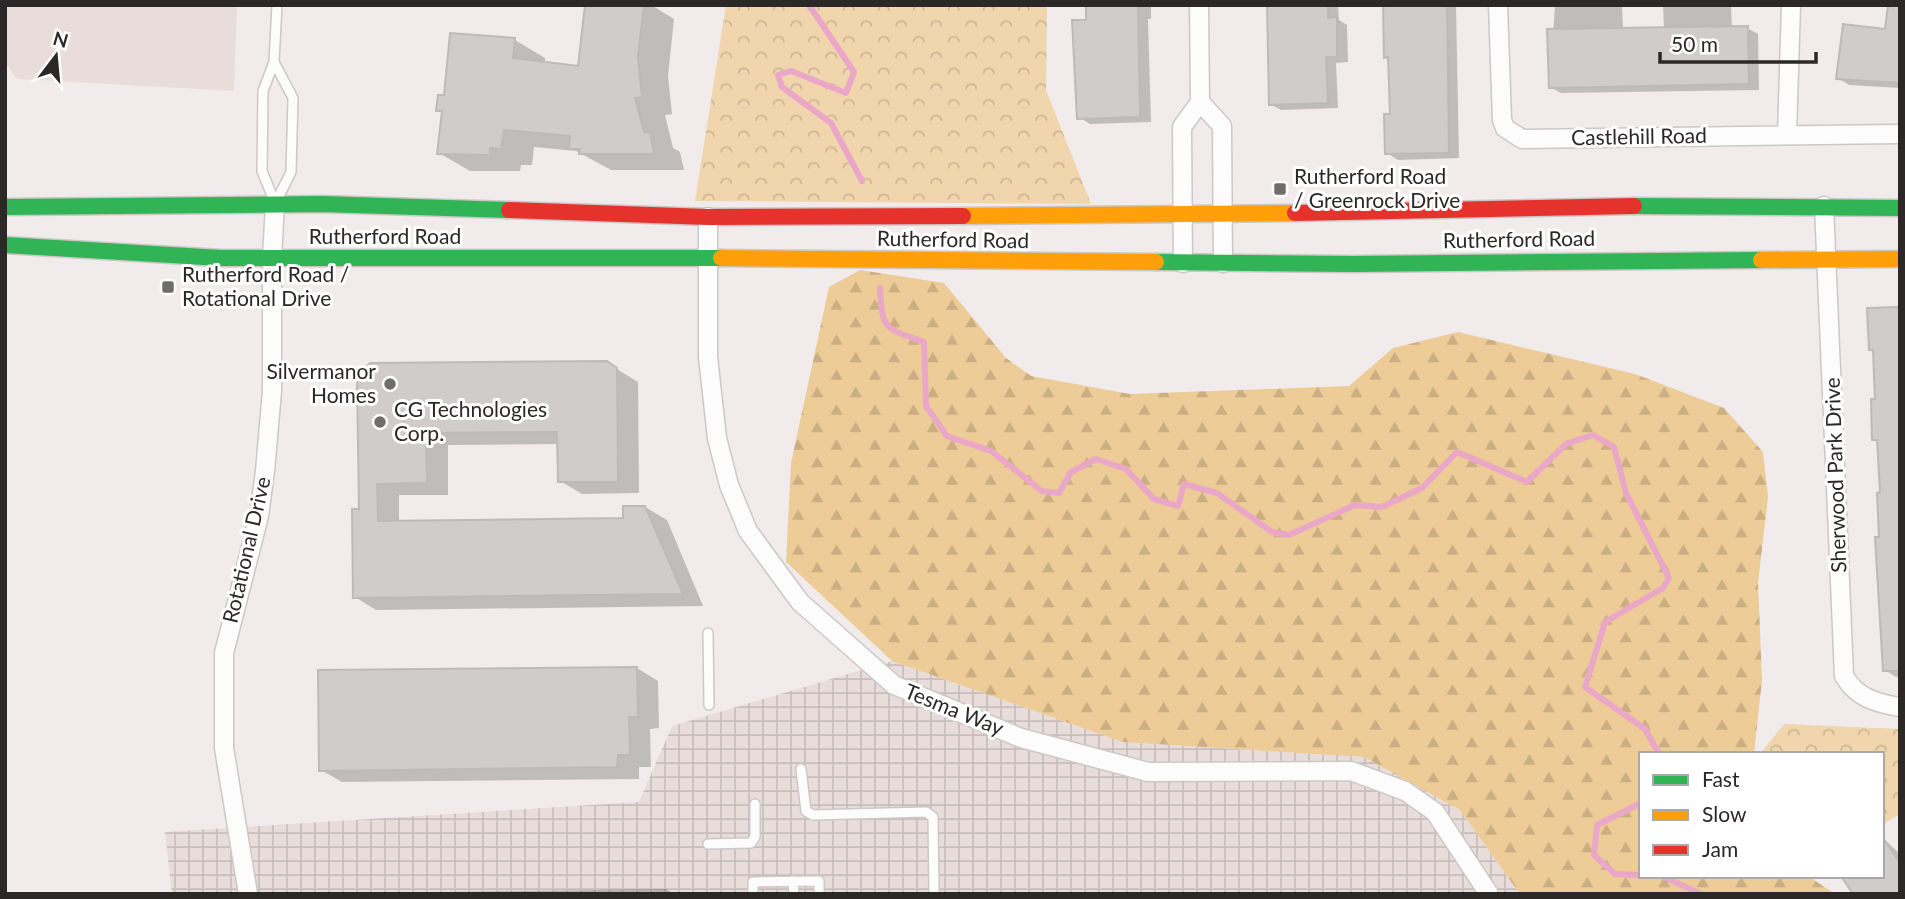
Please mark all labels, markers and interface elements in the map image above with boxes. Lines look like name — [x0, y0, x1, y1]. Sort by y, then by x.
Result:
north arrow — [21, 21, 91, 91]
scale bar — [1660, 21, 1816, 65]
text: N — [51, 26, 71, 52]
text: 50 m — [1671, 31, 1718, 56]
street label: Castlehill Road — [1571, 122, 1707, 149]
place label: Rutherford Road / Greenrock Drive — [1294, 163, 1460, 212]
marker: Rutherford Road / Greenrock Drive — [1272, 181, 1288, 197]
street label: Rutherford Road — [309, 223, 461, 248]
street label: Rutherford Road — [877, 225, 1029, 252]
street label: Rutherford Road — [1443, 225, 1595, 252]
place label: Rutherford Road / Rotational Drive — [182, 261, 349, 310]
marker: Rutherford Road / Rotational Drive — [160, 279, 176, 295]
place label: Silvermanor Homes — [266, 358, 376, 407]
marker: Silvermanor Homes — [382, 376, 398, 392]
street label: Sherwood Park Drive — [1819, 377, 1850, 573]
place label: CG Technologies Corp. — [394, 396, 547, 445]
marker: CG Technologies Corp. — [372, 414, 388, 430]
street label: Rotational Drive — [217, 474, 275, 625]
street label: Tesma Way — [901, 677, 1008, 740]
legend — [1639, 752, 1884, 878]
text: Fast — [1702, 766, 1740, 791]
text: Slow — [1702, 801, 1747, 826]
text: Jam — [1702, 836, 1738, 861]

